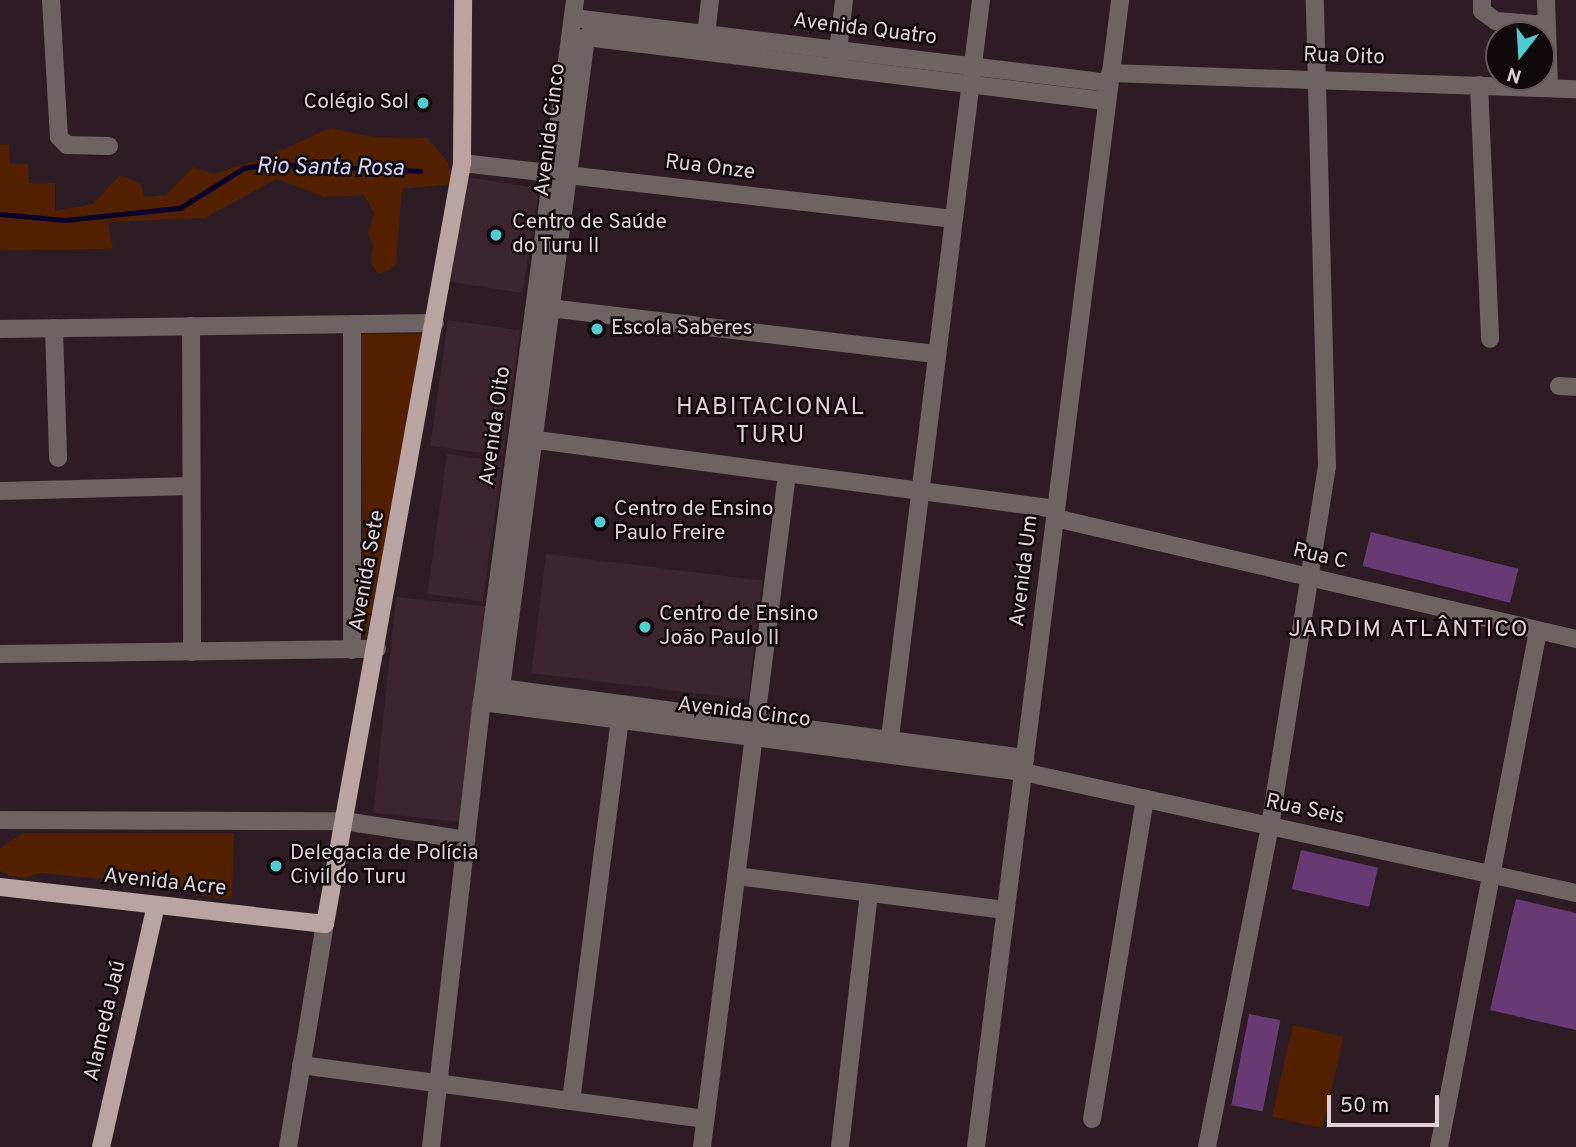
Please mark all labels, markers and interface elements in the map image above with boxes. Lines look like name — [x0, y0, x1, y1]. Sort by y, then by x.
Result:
street label: Avenida Quatro — [792, 9, 938, 51]
north arrow — [1485, 21, 1555, 91]
street label: Rua Oito — [1303, 43, 1385, 71]
text: N — [1504, 61, 1524, 88]
street label: Avenida Cinco — [530, 62, 572, 198]
place label: Colégio Sol — [304, 90, 409, 116]
marker: Colégio Sol — [415, 95, 431, 111]
street label: Rua Onze — [664, 150, 756, 186]
water label: Rio Santa Rosa — [256, 154, 404, 184]
place label: Centro de Saúde do Turu II — [512, 210, 667, 260]
marker: Centro de Saúde do Turu II — [486, 225, 506, 245]
place label: Escola Saberes — [611, 316, 753, 342]
marker: Escola Saberes — [589, 321, 605, 337]
street label: Avenida Oito — [475, 365, 517, 487]
district label: HABITACIONAL TURU — [677, 395, 865, 451]
place label: Centro de Ensino Paulo Freire — [614, 497, 773, 547]
street label: Avenida Sete — [345, 508, 391, 634]
marker: Centro de Ensino Paulo Freire — [592, 514, 608, 530]
street label: Avenida Um — [1006, 514, 1044, 628]
street label: Rua C — [1290, 539, 1350, 575]
place label: Centro de Ensino João Paulo II — [659, 602, 818, 652]
district label: JARDIM ATLÂNTICO — [1290, 617, 1528, 645]
marker: Centro de Ensino João Paulo II — [637, 619, 653, 635]
street label: Avenida Cinco — [676, 692, 812, 734]
street label: Rua Seis — [1263, 789, 1347, 831]
place label: Delegacia de Polícia Civil do Turu — [290, 841, 478, 891]
marker: Delegacia de Polícia Civil do Turu — [268, 858, 284, 874]
street label: Avenida Acre — [102, 864, 228, 902]
street label: Alameda Jaú — [80, 958, 132, 1084]
scale bar — [1331, 1080, 1443, 1124]
text: 50 m — [1340, 1093, 1389, 1120]

